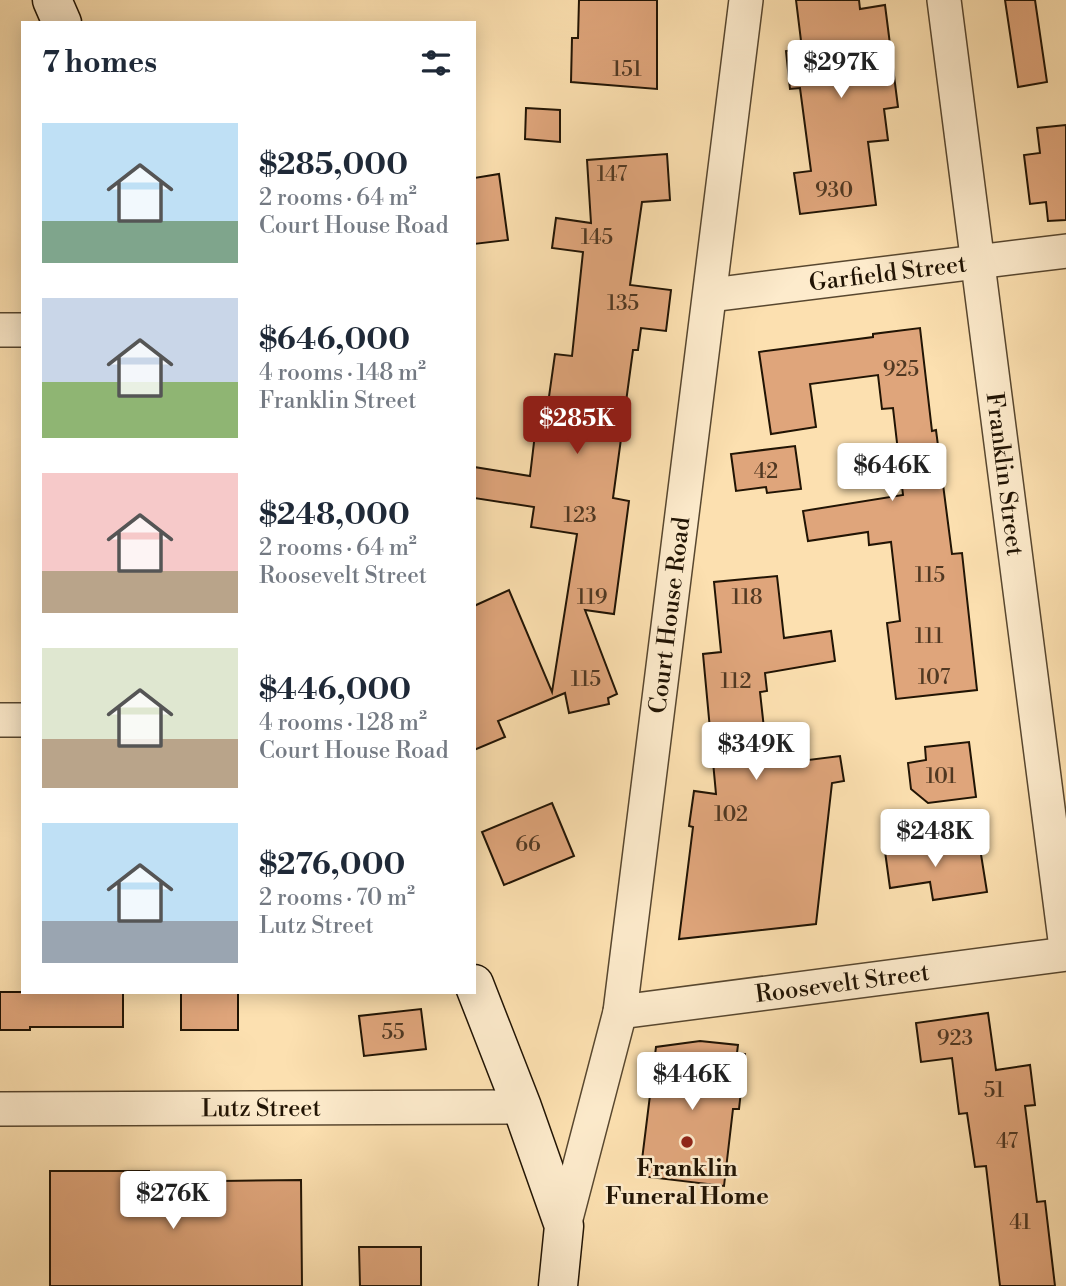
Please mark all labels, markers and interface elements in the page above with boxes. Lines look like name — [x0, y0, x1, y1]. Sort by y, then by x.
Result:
pin: $297K — [792, 41, 890, 100]
text: 7 homes — [42, 44, 157, 82]
icon: filters — [417, 44, 455, 82]
text: $297K — [804, 49, 878, 77]
house number: 151 — [612, 57, 642, 83]
text: $285,000 — [259, 146, 408, 184]
icon: home — [98, 151, 182, 235]
house number: 147 — [597, 162, 628, 188]
house number: 930 — [815, 178, 853, 204]
text: 2 rooms · 64 m² — [259, 184, 417, 212]
text: Court House Road — [259, 212, 449, 240]
house number: 145 — [581, 225, 613, 251]
street label: Garfield Street — [807, 249, 969, 299]
house number: 135 — [607, 291, 639, 317]
text: $646,000 — [259, 321, 410, 359]
icon: home — [98, 326, 182, 410]
house number: 925 — [883, 357, 919, 383]
text: 4 rooms · 148 m² — [259, 359, 426, 387]
text: Franklin Street — [259, 387, 416, 415]
street label: Franklin Street — [979, 391, 1029, 558]
pin: $285K — [528, 396, 626, 456]
text: $285K — [539, 405, 615, 433]
pin: $646K — [843, 444, 941, 503]
text: $646K — [853, 452, 931, 480]
house number: 42 — [754, 459, 778, 485]
text: $248,000 — [259, 496, 410, 534]
icon: home — [98, 501, 182, 585]
house number: 123 — [563, 503, 597, 529]
street label: Court House Road — [643, 515, 698, 715]
text: 2 rooms · 64 m² — [259, 534, 417, 562]
text: Roosevelt Street — [259, 562, 427, 590]
house number: 115 — [915, 563, 945, 589]
house number: 119 — [577, 585, 607, 611]
house number: 118 — [731, 585, 763, 611]
house number: 111 — [915, 624, 943, 650]
house number: 107 — [918, 665, 951, 691]
house number: 115 — [571, 667, 601, 693]
house number: 112 — [720, 669, 752, 695]
text: $446,000 — [259, 671, 411, 709]
icon: home — [98, 676, 182, 760]
text: 4 rooms · 128 m² — [259, 709, 427, 737]
pin: $349K — [707, 722, 805, 782]
text: $349K — [718, 731, 794, 759]
text: Court House Road — [259, 737, 449, 765]
house number: 101 — [926, 764, 956, 790]
house number: 102 — [714, 802, 748, 828]
pin: $248K — [886, 810, 984, 869]
text: $248K — [897, 818, 973, 846]
house number: 66 — [515, 832, 541, 858]
text: $276,000 — [259, 846, 405, 884]
icon: home — [98, 851, 182, 935]
text: 2 rooms · 70 m² — [259, 884, 415, 912]
text: Lutz Street — [259, 912, 374, 940]
street label: Roosevelt Street — [753, 958, 932, 1010]
house number: 55 — [381, 1020, 405, 1046]
house number: 923 — [937, 1026, 973, 1052]
pin: $446K — [643, 1052, 741, 1112]
text: $446K — [653, 1061, 731, 1089]
house number: 51 — [984, 1078, 1004, 1104]
street label: Lutz Street — [201, 1094, 321, 1124]
house number: 47 — [996, 1129, 1019, 1155]
marker: Franklin Funeral Home — [679, 1134, 695, 1150]
place label: Franklin Funeral Home — [605, 1154, 769, 1212]
pin: $276K — [124, 1172, 222, 1231]
text: $276K — [136, 1180, 210, 1208]
house number: 41 — [1009, 1210, 1031, 1236]

